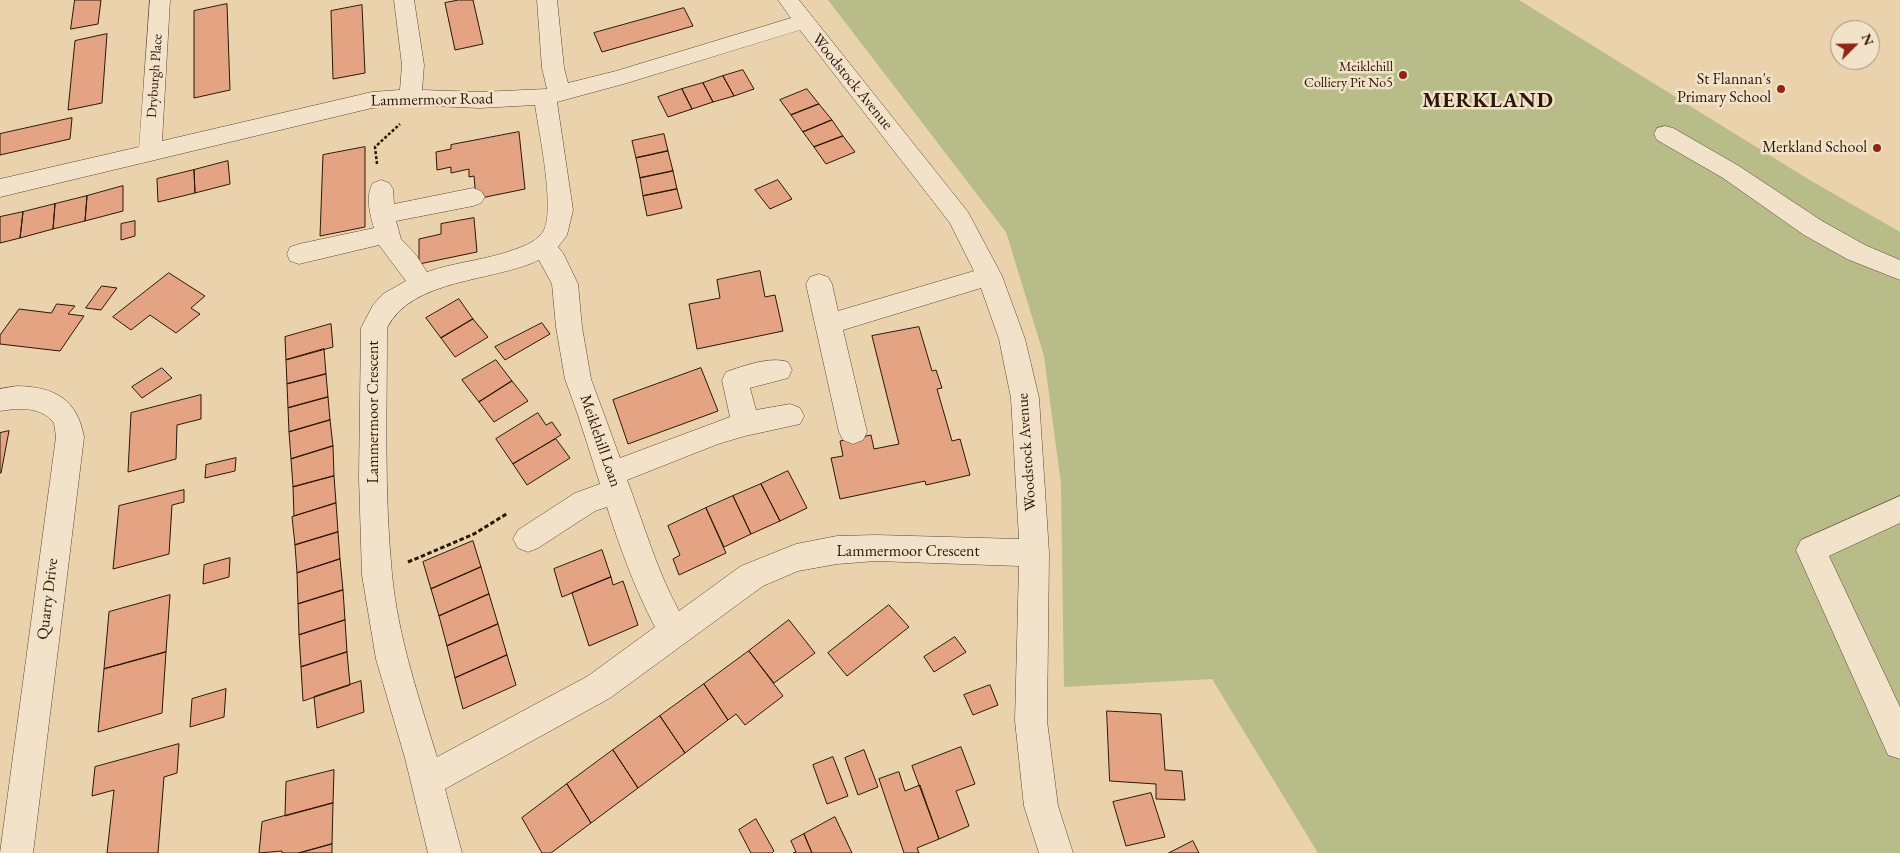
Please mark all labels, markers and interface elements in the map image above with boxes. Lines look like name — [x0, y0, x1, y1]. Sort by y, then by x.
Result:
north arrow — [1830, 20, 1880, 70]
street label: Woodstock Avenue — [807, 30, 897, 134]
text: N — [1857, 31, 1878, 48]
street label: Dryburgh Place — [144, 33, 166, 119]
place label: Meiklehill Colliery Pit No5 — [1304, 59, 1393, 92]
marker: Meiklehill Colliery Pit No5 — [1397, 69, 1409, 81]
place label: St Flannan's Primary School — [1677, 70, 1771, 108]
marker: St Flannan's Primary School — [1775, 83, 1787, 95]
district label: MERKLAND — [1421, 88, 1555, 114]
street label: Lammermoor Road — [371, 89, 493, 111]
place label: Merkland School — [1762, 138, 1867, 158]
marker: Merkland School — [1871, 142, 1883, 154]
street label: Lammermoor Crescent — [364, 340, 384, 484]
street label: Meiklehill Loan — [575, 392, 625, 490]
street label: Woodstock Avenue — [1013, 392, 1041, 512]
street label: Lammermoor Crescent — [836, 542, 980, 562]
street label: Quarry Drive — [33, 557, 63, 641]

